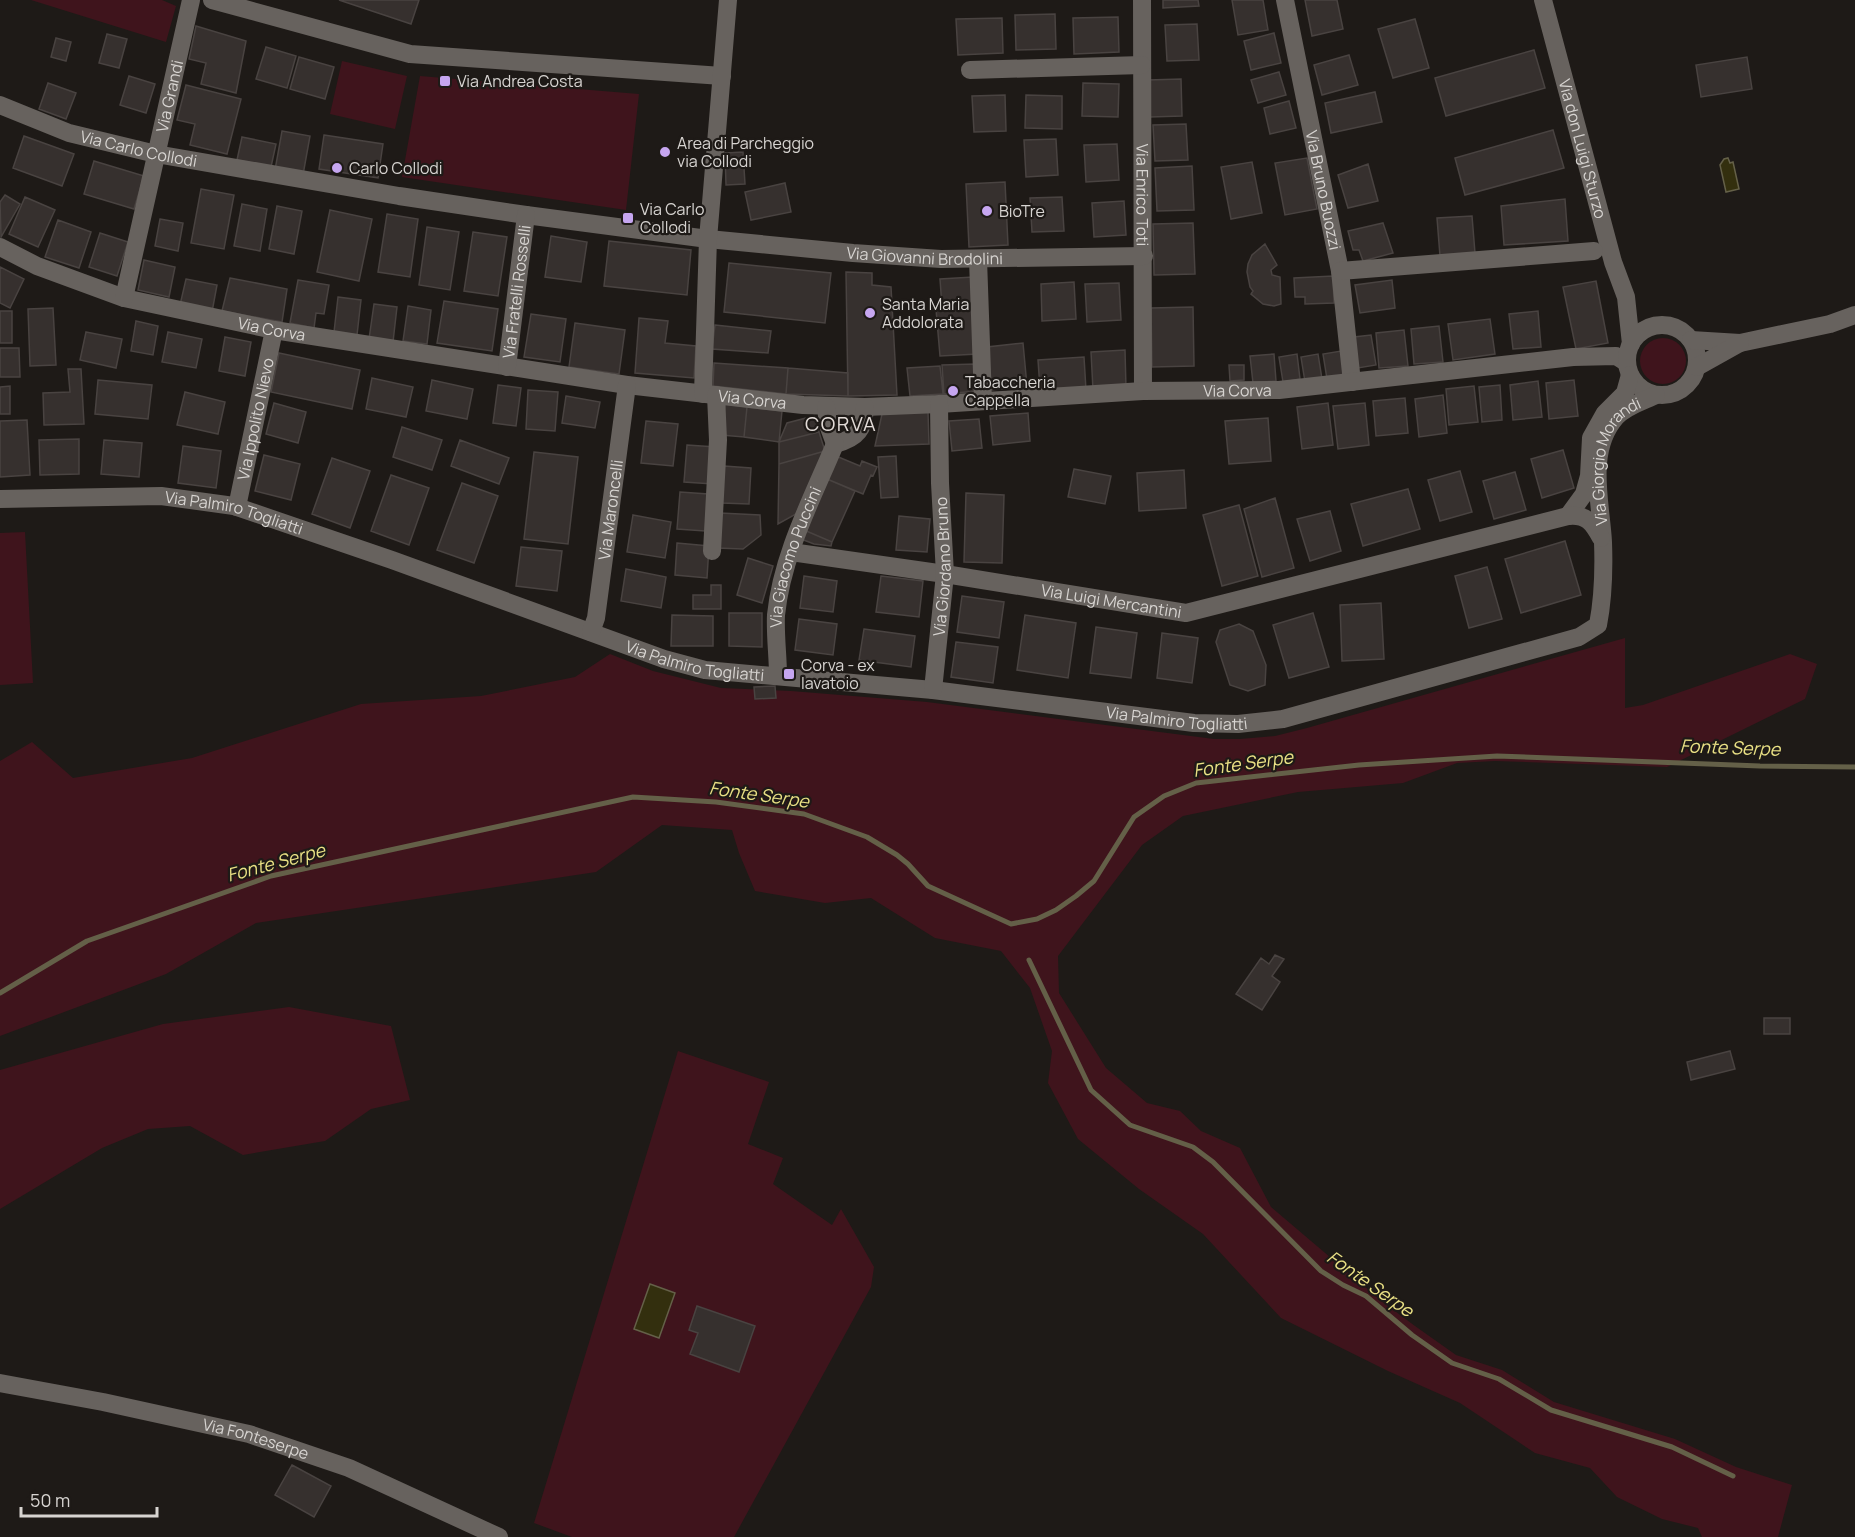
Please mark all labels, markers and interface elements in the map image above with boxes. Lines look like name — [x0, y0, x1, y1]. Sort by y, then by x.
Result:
street label: Via Grandi — [151, 58, 188, 134]
place label: Via Andrea Costa — [457, 70, 583, 92]
marker: Via Andrea Costa — [438, 74, 452, 88]
street label: Via don Luigi Sturzo — [1554, 77, 1612, 221]
street label: Via Carlo Collodi — [78, 125, 199, 172]
street label: Via Bruno Buozzi — [1301, 128, 1346, 252]
place label: Area di Parcheggio via Collodi — [677, 132, 814, 172]
street label: Via Enrico Toti — [1131, 144, 1154, 246]
marker: Area di Parcheggio via Collodi — [658, 145, 672, 159]
place label: Carlo Collodi — [349, 157, 443, 179]
marker: Carlo Collodi — [330, 161, 344, 175]
place label: Via Carlo Collodi — [640, 198, 704, 238]
place label: BioTre — [999, 200, 1045, 222]
marker: BioTre — [980, 204, 994, 218]
marker: Via Carlo Collodi — [621, 211, 635, 225]
street label: Via Fratelli Rosselli — [497, 224, 536, 360]
street label: Via Giovanni Brodolini — [845, 241, 1003, 270]
place label: Santa Maria Addolorata — [882, 293, 969, 333]
marker: Santa Maria Addolorata — [863, 306, 877, 320]
street label: Via Corva — [236, 312, 307, 346]
street label: Via Ippolito Nievo — [232, 356, 279, 482]
place label: Tabaccheria Cappella — [965, 371, 1055, 411]
street label: Via Corva — [1203, 379, 1272, 402]
street label: Via Corva — [717, 384, 788, 414]
marker: Tabaccheria Cappella — [946, 384, 960, 398]
street label: Via Giorgio Morandi — [1586, 392, 1644, 527]
district label: CORVA — [805, 410, 877, 437]
street label: Via Maroncelli — [593, 458, 628, 561]
street label: Via Giacomo Puccini — [765, 483, 826, 627]
street label: Via Palmiro Togliatti — [163, 486, 306, 540]
street label: Via Giordano Bruno — [928, 496, 956, 637]
street label: Via Luigi Mercantini — [1039, 579, 1183, 623]
street label: Via Palmiro Togliatti — [623, 635, 765, 686]
place label: Corva - ex lavatoio — [801, 654, 875, 694]
marker: Corva - ex lavatoio — [782, 667, 796, 681]
street label: Via Palmiro Togliatti — [1105, 701, 1249, 735]
water label: Fonte Serpe — [1679, 733, 1782, 761]
water label: Fonte Serpe — [1191, 744, 1296, 782]
water label: Fonte Serpe — [708, 775, 812, 813]
water label: Fonte Serpe — [224, 837, 329, 887]
water label: Fonte Serpe — [1323, 1245, 1420, 1323]
street label: Via Fonteserpe — [201, 1413, 312, 1465]
scale bar — [21, 1480, 158, 1518]
text: 50 m — [30, 1488, 70, 1512]

